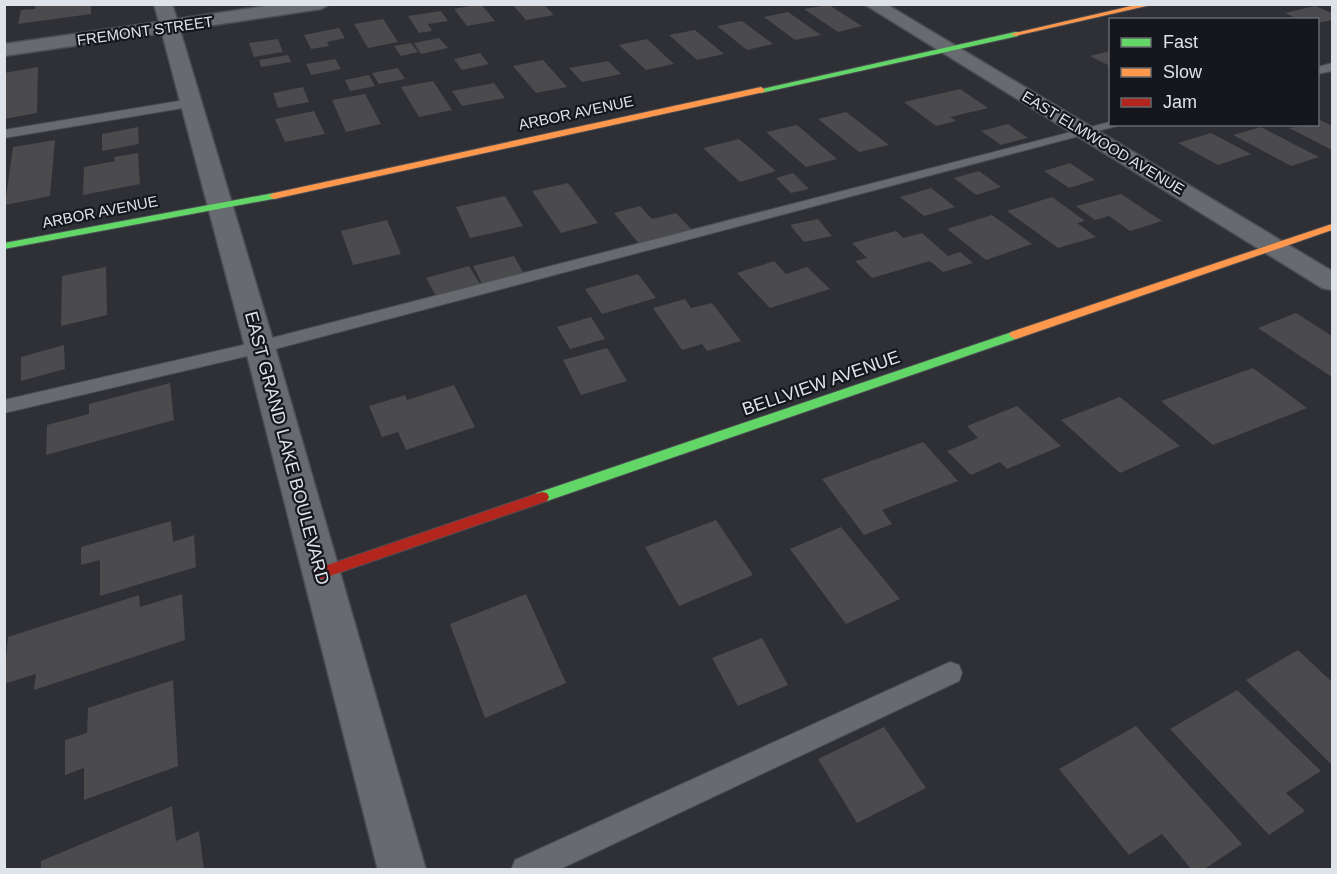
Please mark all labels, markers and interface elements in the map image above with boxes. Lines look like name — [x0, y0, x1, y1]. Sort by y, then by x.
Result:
street label: FREMONT STREET — [76, 13, 214, 48]
legend — [1109, 18, 1319, 126]
text: Fast — [1163, 32, 1198, 52]
text: Slow — [1163, 62, 1203, 82]
street label: EAST ELMWOOD AVENUE — [1019, 87, 1187, 198]
street label: ARBOR AVENUE — [517, 92, 635, 133]
text: Jam — [1163, 92, 1197, 112]
street label: ARBOR AVENUE — [41, 192, 159, 231]
street label: EAST GRAND LAKE BOULEVARD — [241, 309, 333, 587]
street label: BELLVIEW AVENUE — [740, 347, 902, 419]

